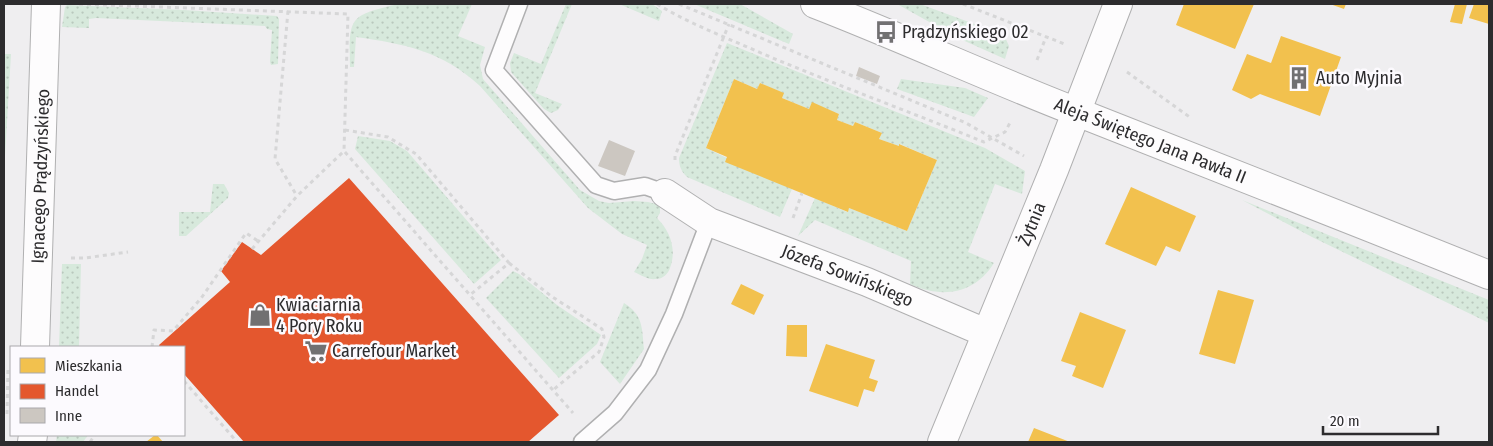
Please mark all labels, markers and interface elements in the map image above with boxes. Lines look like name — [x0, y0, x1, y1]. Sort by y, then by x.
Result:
bus stop icon: Prądzyńskiego 02 — [873, 19, 899, 45]
place label: Prądzyńskiego 02 — [902, 21, 1028, 43]
building icon: Auto Myjnia — [1286, 65, 1312, 91]
place label: Auto Myjnia — [1316, 67, 1403, 89]
street label: Ignacego Prądzyńskiego — [27, 88, 54, 264]
street label: Aleja Świętego Jana Pawła II — [1051, 93, 1249, 188]
street label: Żytnia — [1013, 199, 1051, 249]
street label: Józefa Sowińskiego — [778, 240, 917, 311]
place label: Kwiaciarnia 4 Pory Roku — [276, 294, 363, 337]
shop icon: Kwiaciarnia 4 Pory Roku — [247, 302, 273, 328]
supermarket icon: Carrefour Market — [303, 338, 329, 364]
place label: Carrefour Market — [332, 340, 456, 362]
legend — [10, 346, 185, 436]
text: Mieszkania — [55, 357, 122, 375]
text: Handel — [55, 382, 99, 400]
scale bar — [1323, 404, 1438, 436]
text: Inne — [55, 407, 82, 425]
text: 20 m — [1330, 412, 1360, 430]

